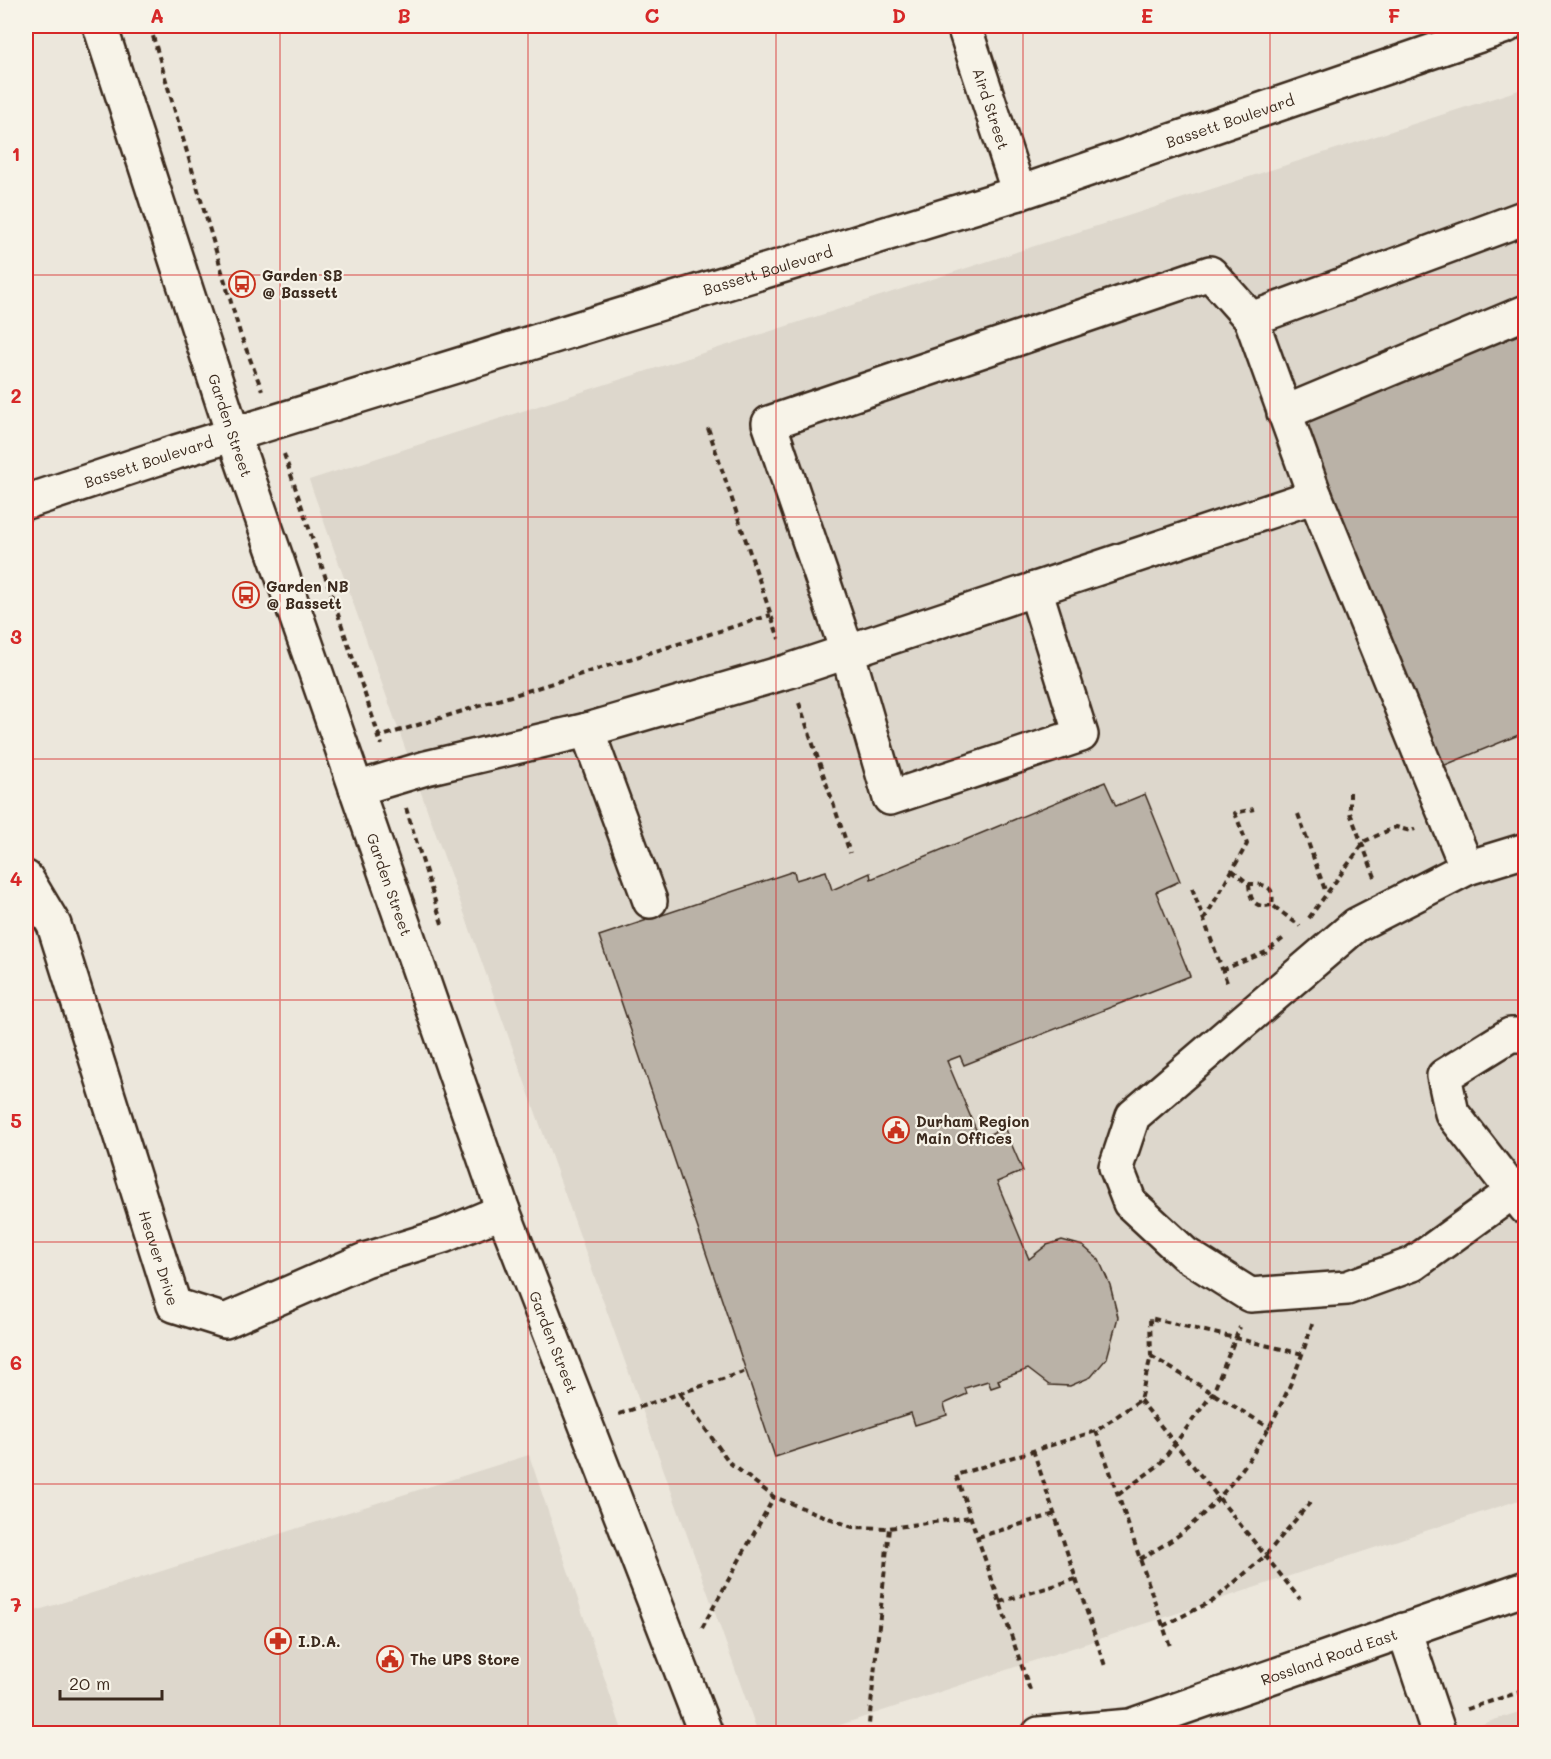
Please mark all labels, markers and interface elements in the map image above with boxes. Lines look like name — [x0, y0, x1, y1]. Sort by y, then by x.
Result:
text: A — [150, 2, 164, 28]
text: B — [397, 2, 411, 28]
text: C — [645, 2, 660, 28]
text: D — [892, 2, 906, 28]
text: E — [1141, 2, 1153, 28]
text: F — [1388, 2, 1401, 28]
street label: Aird Street — [968, 65, 1014, 152]
street label: Bassett Boulevard — [1163, 89, 1297, 152]
text: 1 — [12, 140, 20, 166]
street label: Bassett Boulevard — [700, 241, 835, 300]
place label: Garden SB @ Bassett — [262, 265, 343, 302]
bus stop icon: Garden SB @ Bassett — [227, 269, 257, 299]
street label: Garden Street — [204, 371, 257, 480]
text: 2 — [10, 382, 22, 408]
street label: Bassett Boulevard — [81, 431, 215, 492]
place label: Garden NB @ Bassett — [266, 576, 349, 613]
bus stop icon: Garden NB @ Bassett — [231, 580, 261, 610]
text: 3 — [10, 623, 22, 649]
street label: Garden Street — [362, 830, 417, 939]
text: 4 — [10, 865, 23, 891]
text: 5 — [10, 1107, 22, 1133]
place label: Durham Region Main Offices — [916, 1111, 1029, 1148]
public building icon: Durham Region Main Offices — [881, 1115, 911, 1145]
street label: Heaver Drive — [135, 1208, 184, 1308]
street label: Garden Street — [525, 1288, 583, 1396]
text: 6 — [10, 1349, 22, 1375]
text: 7 — [10, 1591, 22, 1617]
street label: Rossland Road East — [1258, 1624, 1400, 1690]
pharmacy icon: I.D.A. — [263, 1626, 293, 1656]
place label: I.D.A. — [298, 1631, 341, 1651]
public building icon: The UPS Store — [375, 1644, 405, 1674]
place label: The UPS Store — [410, 1649, 519, 1669]
scale bar — [60, 1663, 162, 1701]
text: 20 m — [69, 1671, 110, 1695]

